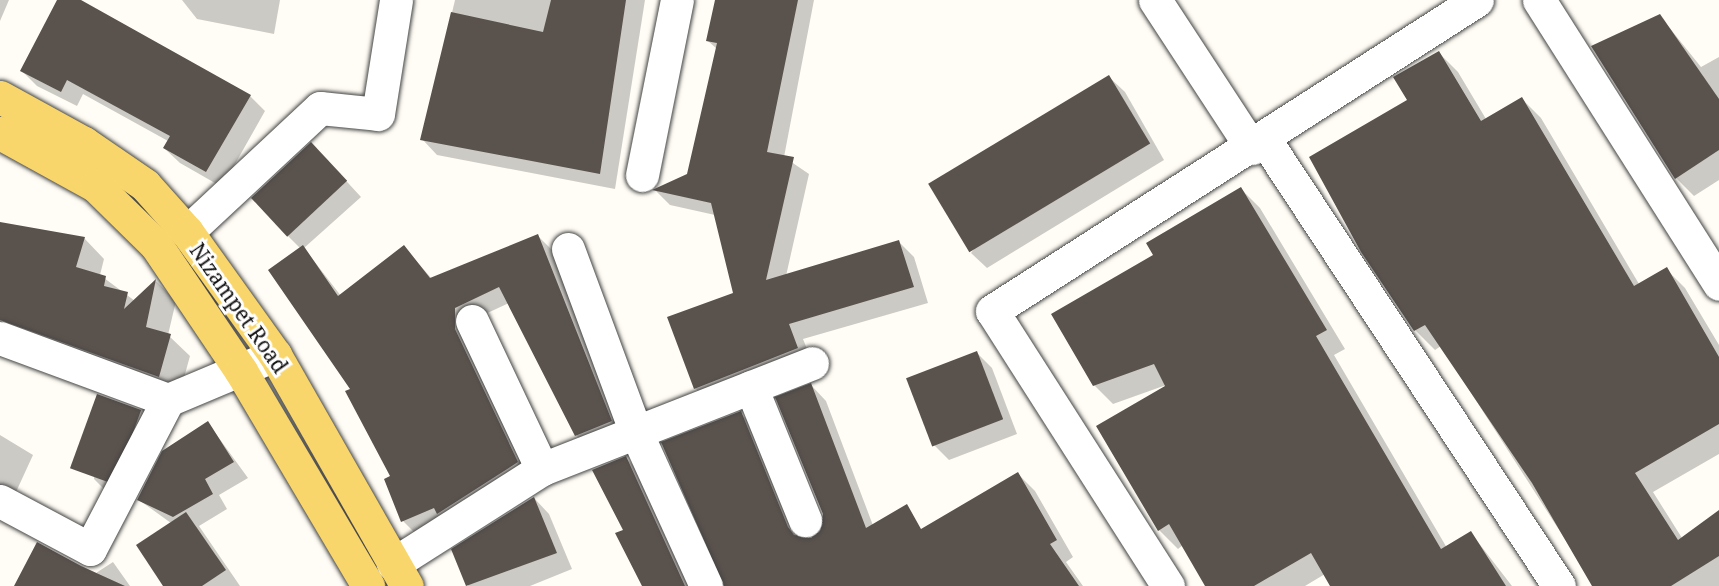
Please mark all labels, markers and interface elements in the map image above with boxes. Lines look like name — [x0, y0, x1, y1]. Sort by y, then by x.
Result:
street label: Nizampet Road — [185, 238, 293, 378]

